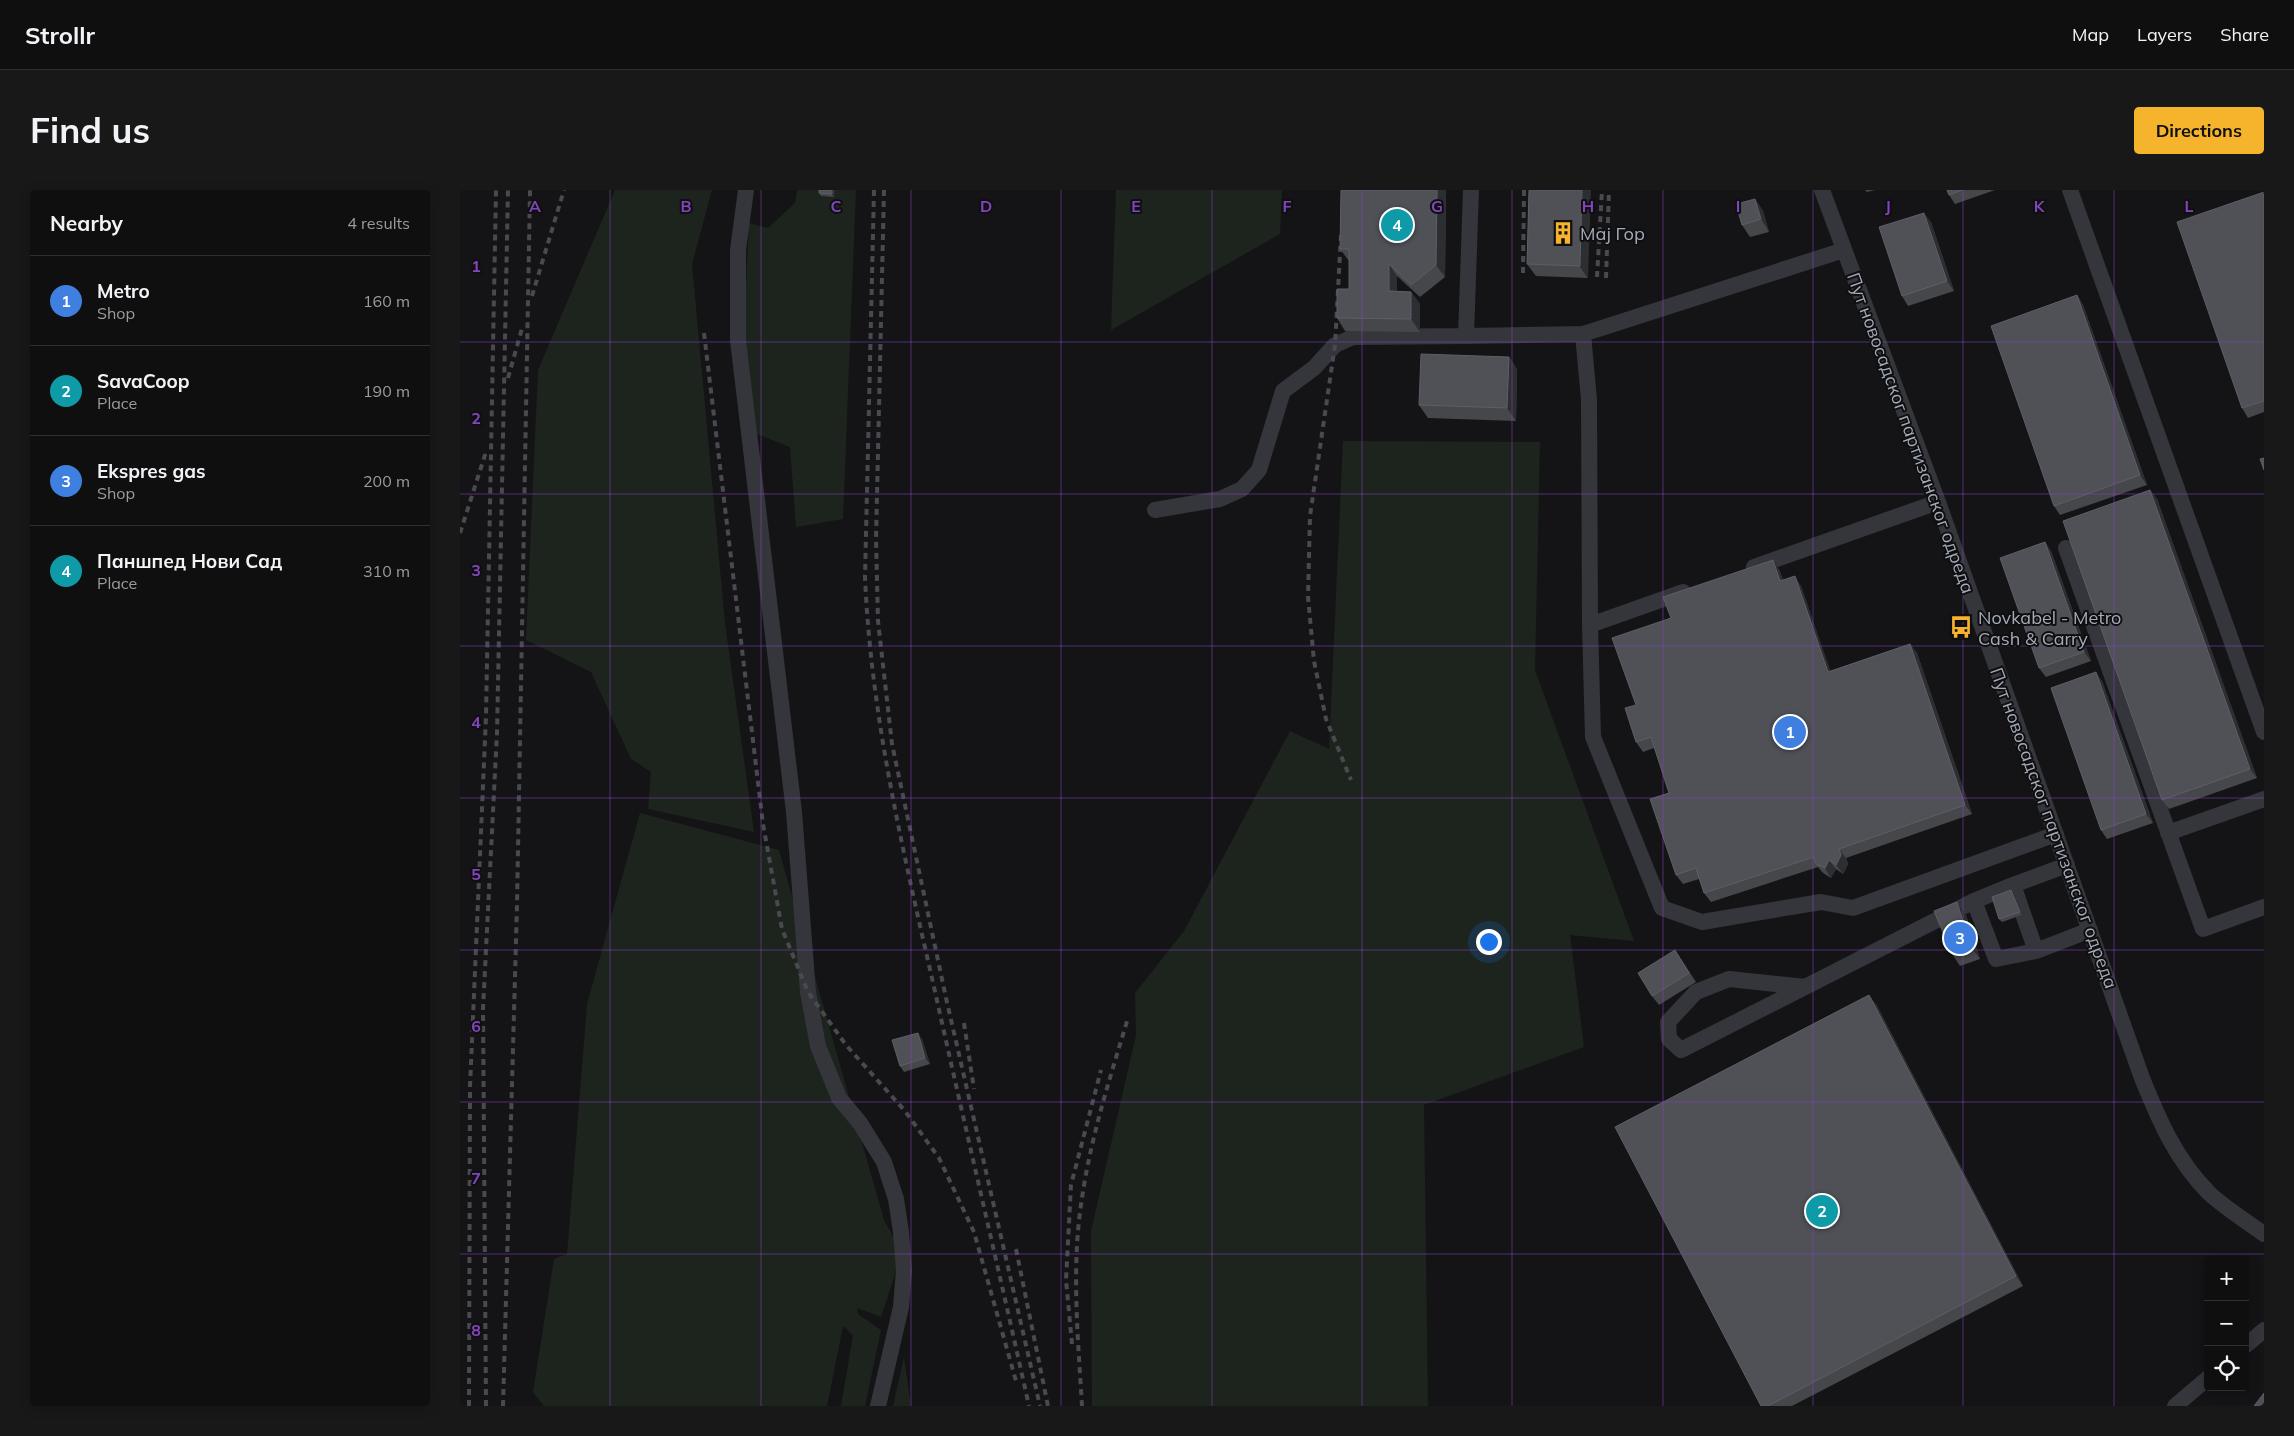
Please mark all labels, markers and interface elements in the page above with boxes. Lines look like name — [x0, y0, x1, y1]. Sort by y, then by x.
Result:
text: Strollr — [25, 20, 95, 50]
text: Map — [2072, 23, 2109, 46]
text: Layers — [2137, 23, 2192, 46]
text: Share — [2220, 23, 2269, 46]
button: Directions — [2134, 107, 2264, 154]
text: Find us — [30, 108, 150, 152]
text: A — [529, 196, 541, 216]
text: B — [680, 196, 692, 216]
text: C — [831, 196, 842, 216]
text: D — [980, 196, 992, 216]
text: E — [1131, 196, 1141, 216]
text: F — [1282, 196, 1292, 216]
text: G — [1431, 196, 1443, 216]
text: H — [1582, 196, 1594, 216]
text: I — [1736, 196, 1740, 216]
text: J — [1885, 196, 1891, 216]
text: K — [2034, 196, 2046, 216]
text: L — [2185, 196, 2194, 216]
pin: 4 — [1381, 206, 1413, 244]
text: Nearby — [50, 210, 123, 236]
text: 4 results — [347, 213, 410, 233]
building icon: Мај Гор — [1550, 220, 1576, 246]
place label: Мај Гор — [1580, 222, 1645, 245]
text: 1 — [471, 256, 481, 276]
street label: Пут новосадског партизанског одреда — [1842, 269, 1980, 597]
text: Metro — [97, 279, 150, 303]
text: 1 — [61, 291, 71, 311]
text: 160 m — [363, 291, 410, 311]
text: Shop — [97, 303, 135, 323]
text: SavaCoop — [97, 369, 190, 393]
text: 2 — [61, 381, 71, 401]
text: 190 m — [363, 381, 410, 401]
text: Place — [97, 393, 137, 413]
text: 2 — [471, 408, 481, 428]
text: Ekspres gas — [97, 459, 206, 483]
text: 3 — [61, 471, 71, 491]
text: 200 m — [363, 471, 410, 491]
text: Shop — [97, 483, 135, 503]
text: Паншпед Нови Сад — [97, 549, 282, 573]
text: 3 — [471, 560, 481, 580]
text: 4 — [61, 561, 71, 581]
text: 310 m — [363, 561, 410, 581]
text: Place — [97, 573, 137, 593]
place label: Novkabel - Metro Cash & Carry — [1978, 606, 2121, 650]
bus stop icon: Novkabel - Metro Cash & Carry — [1948, 614, 1974, 640]
street label: Пут новосадског партизанског одреда — [1985, 664, 2123, 992]
text: 4 — [471, 712, 481, 732]
pin: 1 — [1774, 713, 1806, 751]
text: 5 — [471, 864, 481, 884]
pin: 3 — [1944, 919, 1976, 957]
your location — [1476, 929, 1502, 955]
text: 6 — [471, 1016, 481, 1036]
text: 7 — [471, 1168, 481, 1188]
pin: 2 — [1806, 1192, 1838, 1230]
map controls — [2204, 1256, 2249, 1391]
button: + — [2204, 1256, 2249, 1301]
button: − — [2204, 1301, 2249, 1346]
text: 8 — [471, 1320, 481, 1340]
button: locate — [2204, 1346, 2249, 1391]

